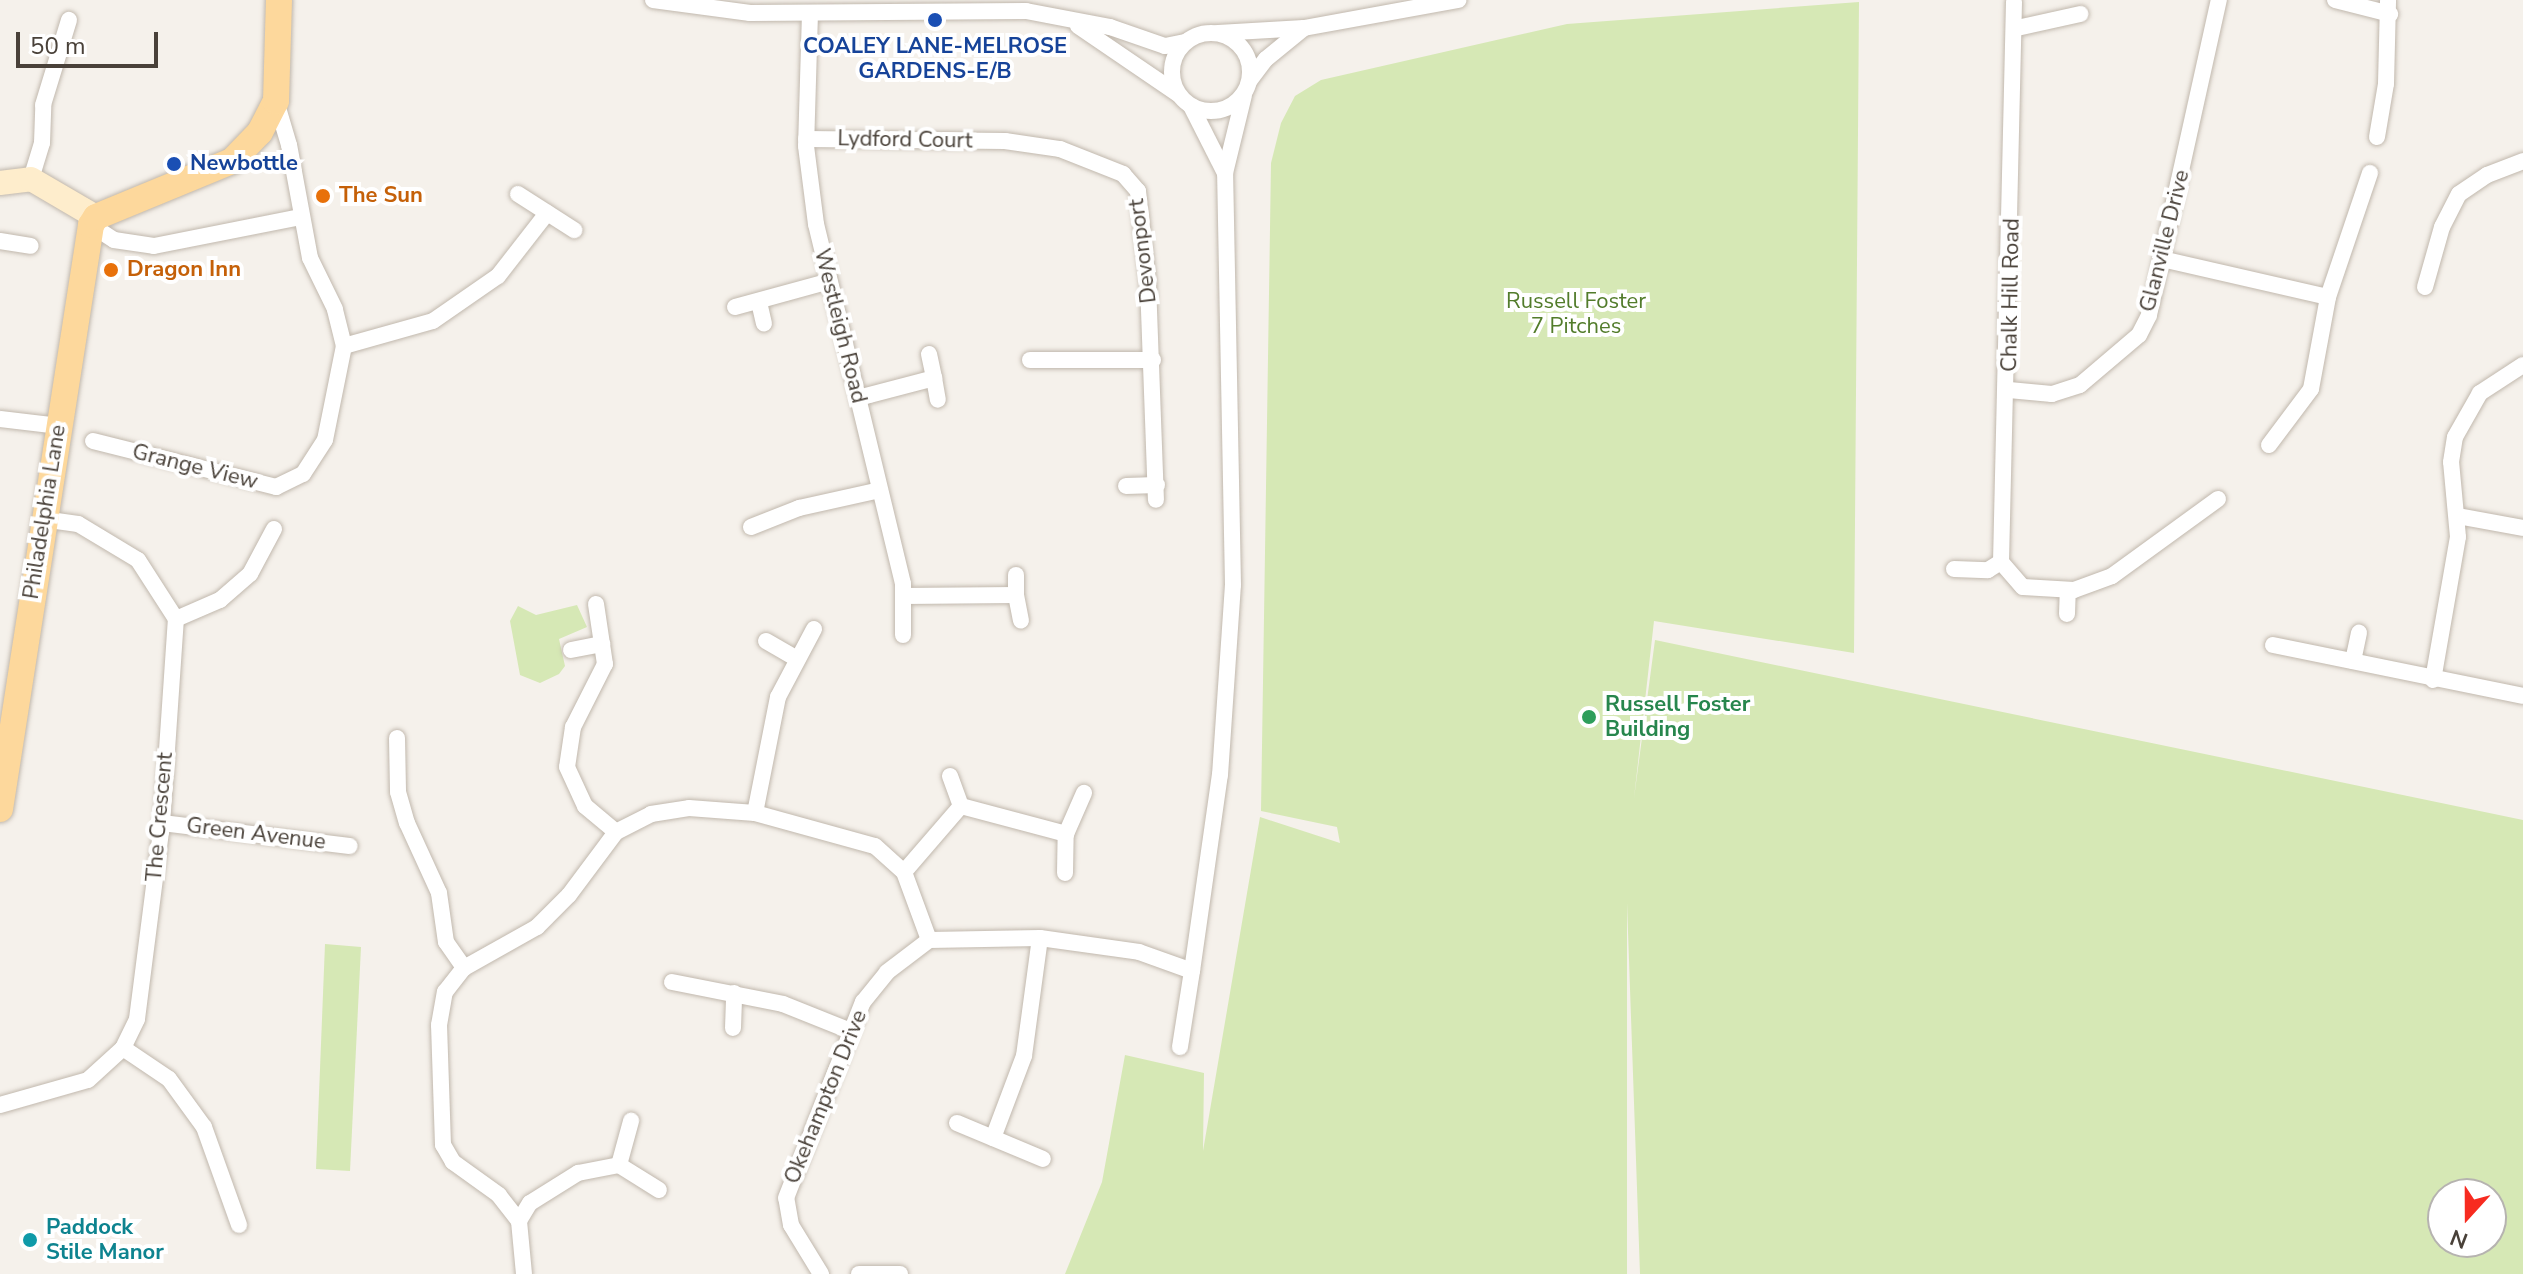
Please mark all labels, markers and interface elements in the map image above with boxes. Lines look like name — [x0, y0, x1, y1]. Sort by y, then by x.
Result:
marker: COALEY LANE-MELROSE GARDENS-E/B — [926, 11, 944, 29]
scale bar — [20, 16, 162, 66]
text: 50 m — [30, 30, 86, 62]
place label: COALEY LANE-MELROSE GARDENS-E/B — [803, 33, 1067, 84]
street label: Lydford Court — [837, 126, 973, 154]
place label: Newbottle — [190, 151, 298, 177]
marker: Newbottle — [165, 155, 183, 173]
street label: Glanville Drive — [2135, 167, 2195, 315]
place label: The Sun — [339, 183, 423, 209]
marker: The Sun — [314, 187, 332, 205]
street label: Devonport — [1124, 197, 1162, 305]
street label: Chalk Hill Road — [1996, 218, 2026, 372]
street label: Westleigh Road — [808, 246, 872, 406]
place label: Dragon Inn — [127, 257, 241, 283]
marker: Dragon Inn — [102, 261, 120, 279]
park label: Russell Foster 7 Pitches — [1506, 288, 1646, 340]
street label: Philadelphia Lane — [18, 423, 72, 601]
street label: Grange View — [129, 439, 261, 495]
place label: Russell Foster Building — [1605, 691, 1750, 742]
marker: Russell Foster Building — [1580, 708, 1598, 726]
street label: The Crescent — [141, 751, 179, 883]
street label: Green Avenue — [185, 812, 327, 856]
street label: Okehampton Drive — [779, 1006, 873, 1188]
north arrow — [2427, 1178, 2507, 1258]
place label: Paddock Stile Manor — [46, 1214, 164, 1266]
text: N — [2446, 1222, 2472, 1255]
marker: Paddock Stile Manor — [21, 1231, 39, 1249]

